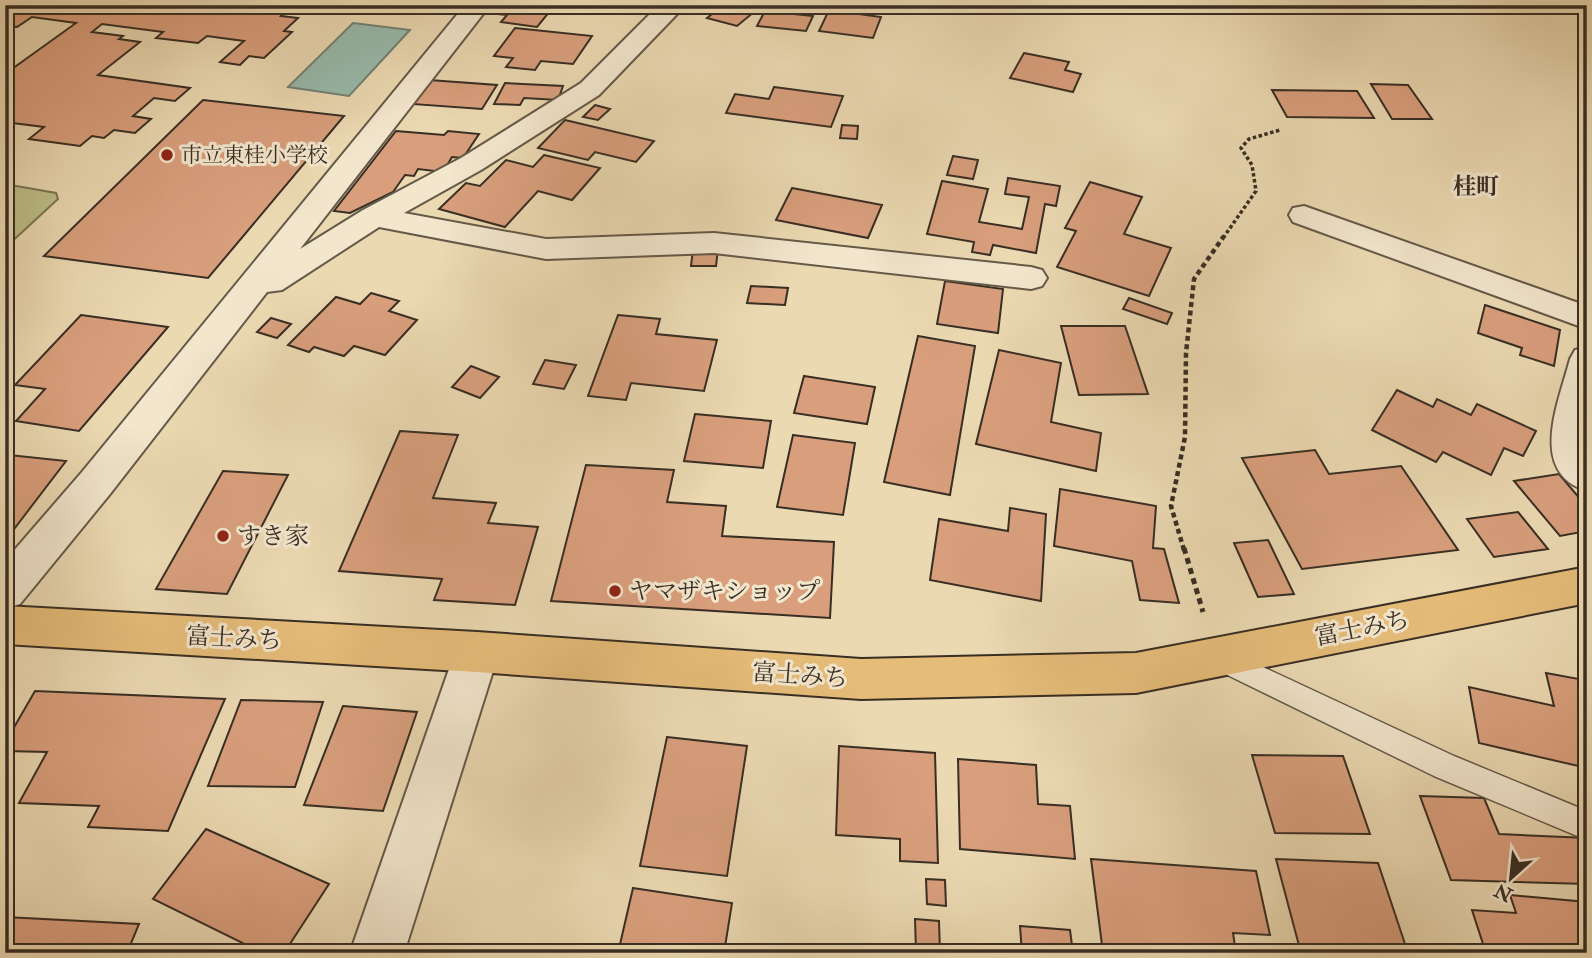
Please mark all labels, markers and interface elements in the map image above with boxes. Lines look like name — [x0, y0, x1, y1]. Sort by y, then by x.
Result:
place label: 市立東桂小学校 — [181, 142, 328, 169]
marker: 市立東桂小学校 — [159, 147, 175, 163]
district label: 桂町 — [1453, 172, 1499, 201]
place label: すき家 — [237, 521, 309, 552]
marker: すき家 — [215, 528, 231, 544]
place label: ヤマザキショップ — [629, 576, 820, 607]
marker: ヤマザキショップ — [607, 583, 623, 599]
street label: 富士みち — [1312, 604, 1412, 653]
street label: 富士みち — [185, 621, 283, 656]
street label: 富士みち — [751, 657, 849, 694]
north arrow — [1476, 842, 1546, 912]
text: N — [1490, 877, 1518, 907]

